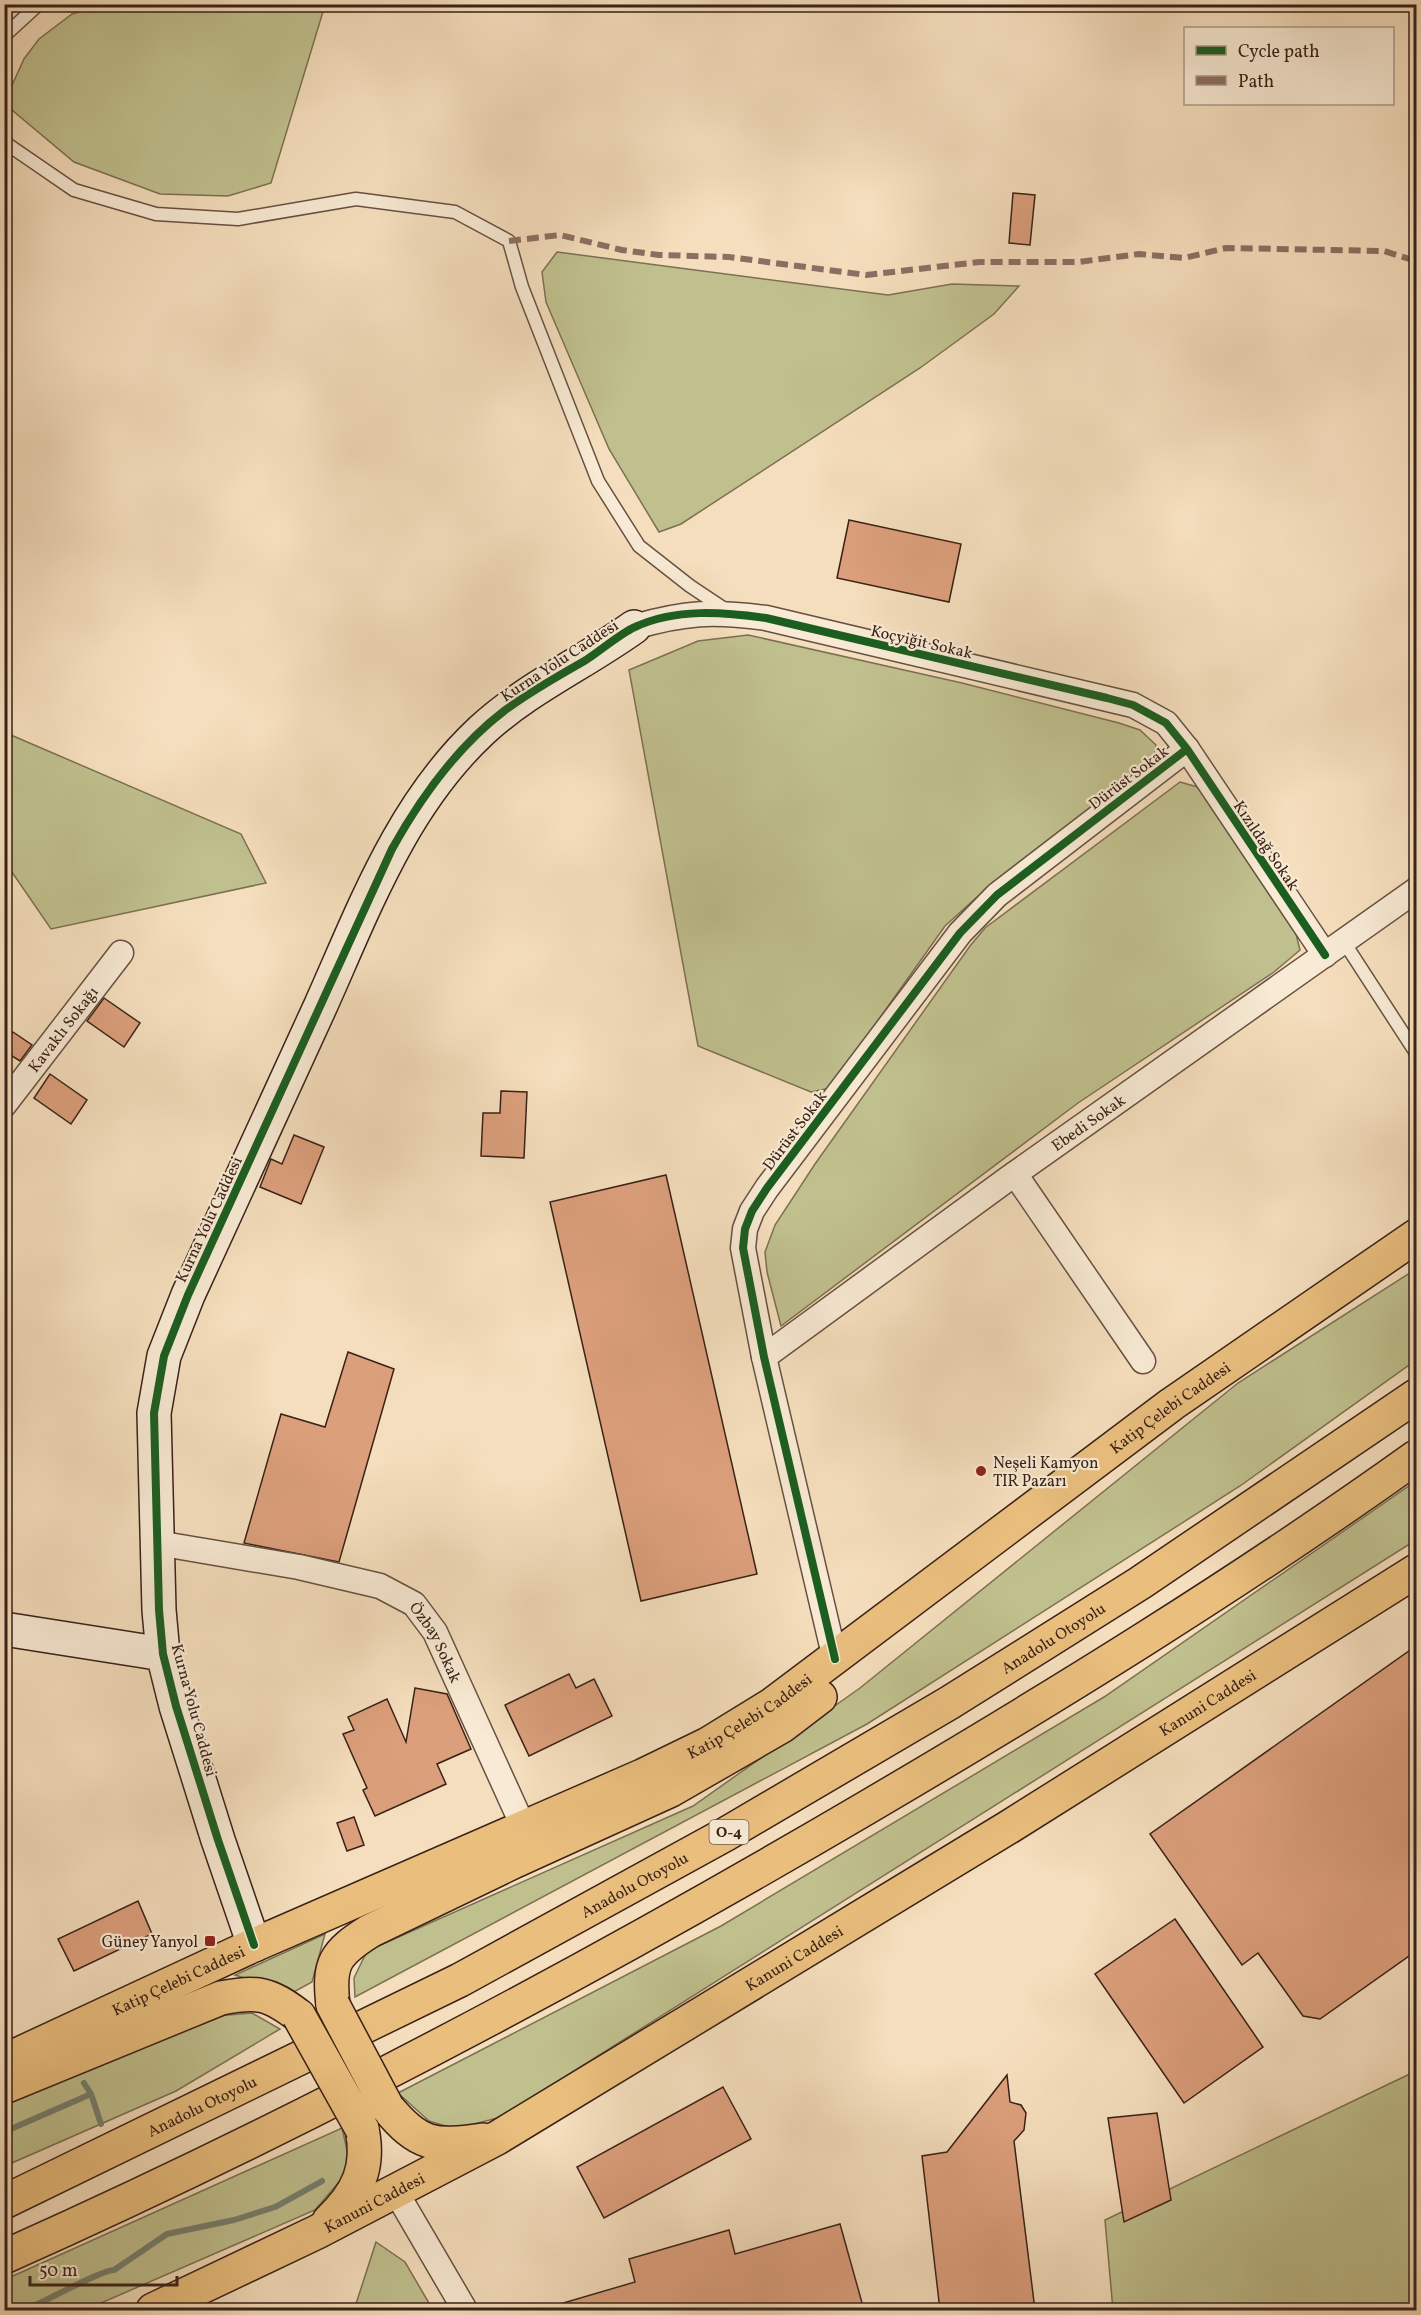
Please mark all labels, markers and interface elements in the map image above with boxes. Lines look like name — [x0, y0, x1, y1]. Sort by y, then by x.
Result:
legend — [1184, 27, 1394, 105]
text: Cycle path — [1238, 40, 1320, 65]
text: Path — [1238, 70, 1274, 95]
street label: Kurna Yolu Caddesi — [497, 615, 623, 708]
street label: Koçyiğit Sokak — [869, 621, 975, 665]
street label: Dürüst Sokak — [1085, 741, 1174, 816]
street label: Kızıldağ Sokak — [1227, 797, 1304, 896]
street label: Kavaklı Sokağı — [24, 982, 104, 1078]
street label: Dürüst Sokak — [758, 1087, 833, 1176]
street label: Ebedi Sokak — [1048, 1090, 1131, 1158]
street label: Kurna Yolu Caddesi — [171, 1153, 249, 1286]
street label: Katip Çelebi Caddesi — [1106, 1358, 1236, 1460]
place label: Neşeli Kamyon TIR Pazarı — [993, 1453, 1099, 1493]
marker: Neşeli Kamyon TIR Pazarı — [974, 1464, 988, 1478]
street label: Özbay Sokak — [403, 1598, 466, 1687]
street label: Anadolu Otoyolu — [998, 1598, 1110, 1680]
street label: Kurna Yolu Caddesi — [165, 1642, 221, 1779]
street label: Kanuni Caddesi — [1156, 1665, 1261, 1743]
street label: Katip Çelebi Caddesi — [684, 1669, 818, 1765]
road number: O-4 — [710, 1820, 748, 1844]
street label: Anadolu Otoyolu — [578, 1848, 693, 1924]
street label: Kanuni Caddesi — [742, 1921, 848, 1998]
place label: Güney Yanyol — [102, 1932, 198, 1954]
marker: Güney Yanyol — [203, 1934, 217, 1948]
street label: Katip Çelebi Caddesi — [109, 1942, 249, 2022]
street label: Anadolu Otoyolu — [144, 2071, 261, 2144]
street label: Kanuni Caddesi — [321, 2168, 429, 2239]
scale bar — [30, 2249, 177, 2287]
text: 50 m — [39, 2259, 78, 2284]

